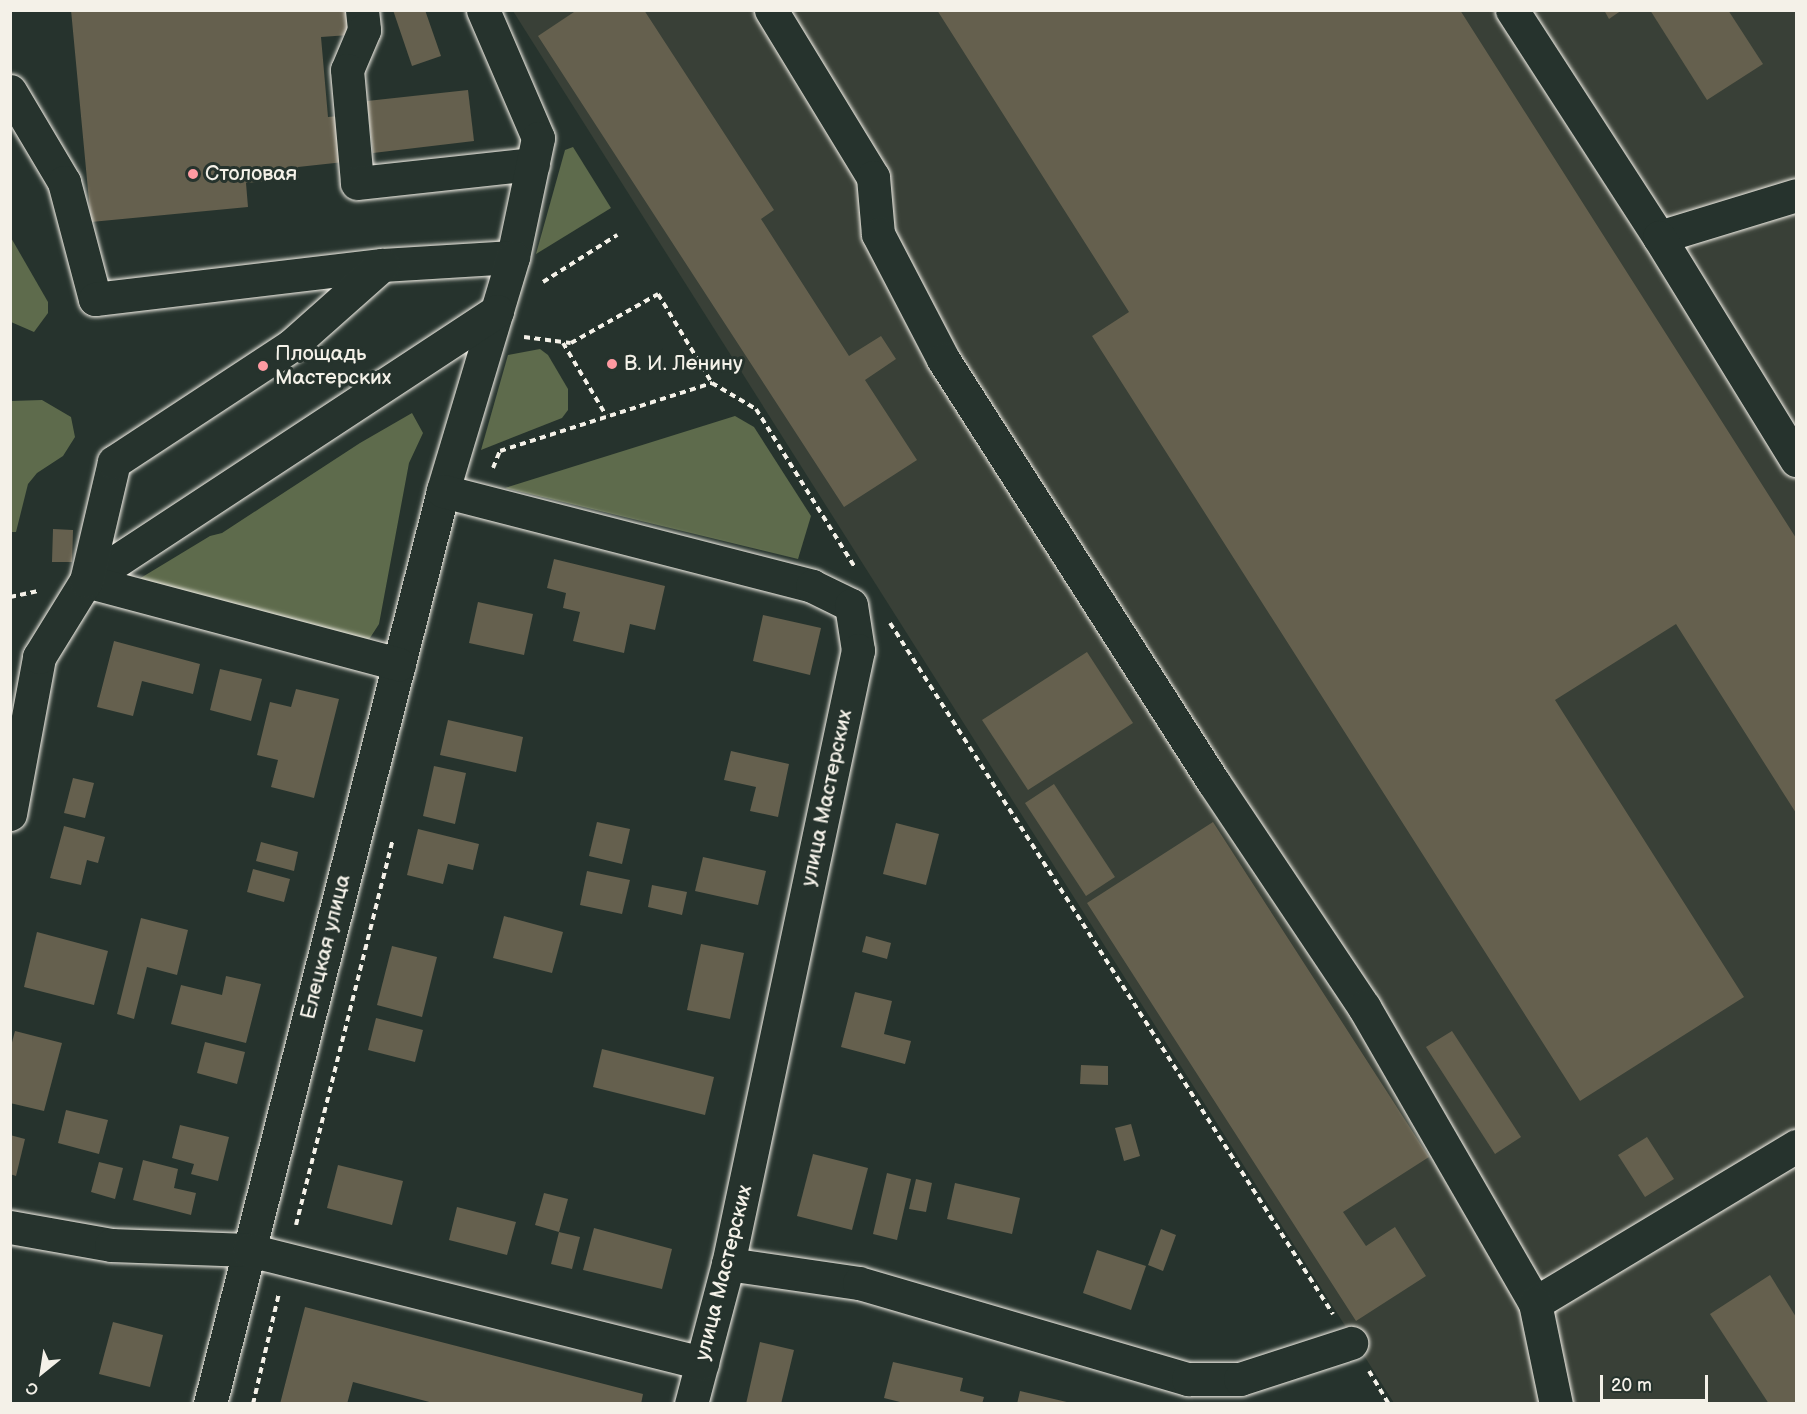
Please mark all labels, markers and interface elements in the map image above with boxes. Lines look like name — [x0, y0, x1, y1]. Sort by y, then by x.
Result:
place label: Столовая — [205, 161, 297, 187]
marker: Столовая — [186, 167, 200, 181]
place label: Площадь Мастерских — [275, 341, 391, 391]
place label: В. И. Ленину — [624, 351, 743, 377]
marker: В. И. Ленину — [605, 357, 619, 371]
marker: Площадь Мастерских — [256, 359, 270, 373]
street label: улица Мастерских — [796, 707, 858, 889]
street label: Елецкая улица — [296, 872, 356, 1022]
street label: улица Мастерских — [690, 1183, 758, 1363]
north arrow — [12, 1342, 72, 1402]
scale bar — [1603, 1363, 1711, 1401]
text: 20 m — [1611, 1375, 1652, 1396]
text: С — [23, 1377, 42, 1399]

